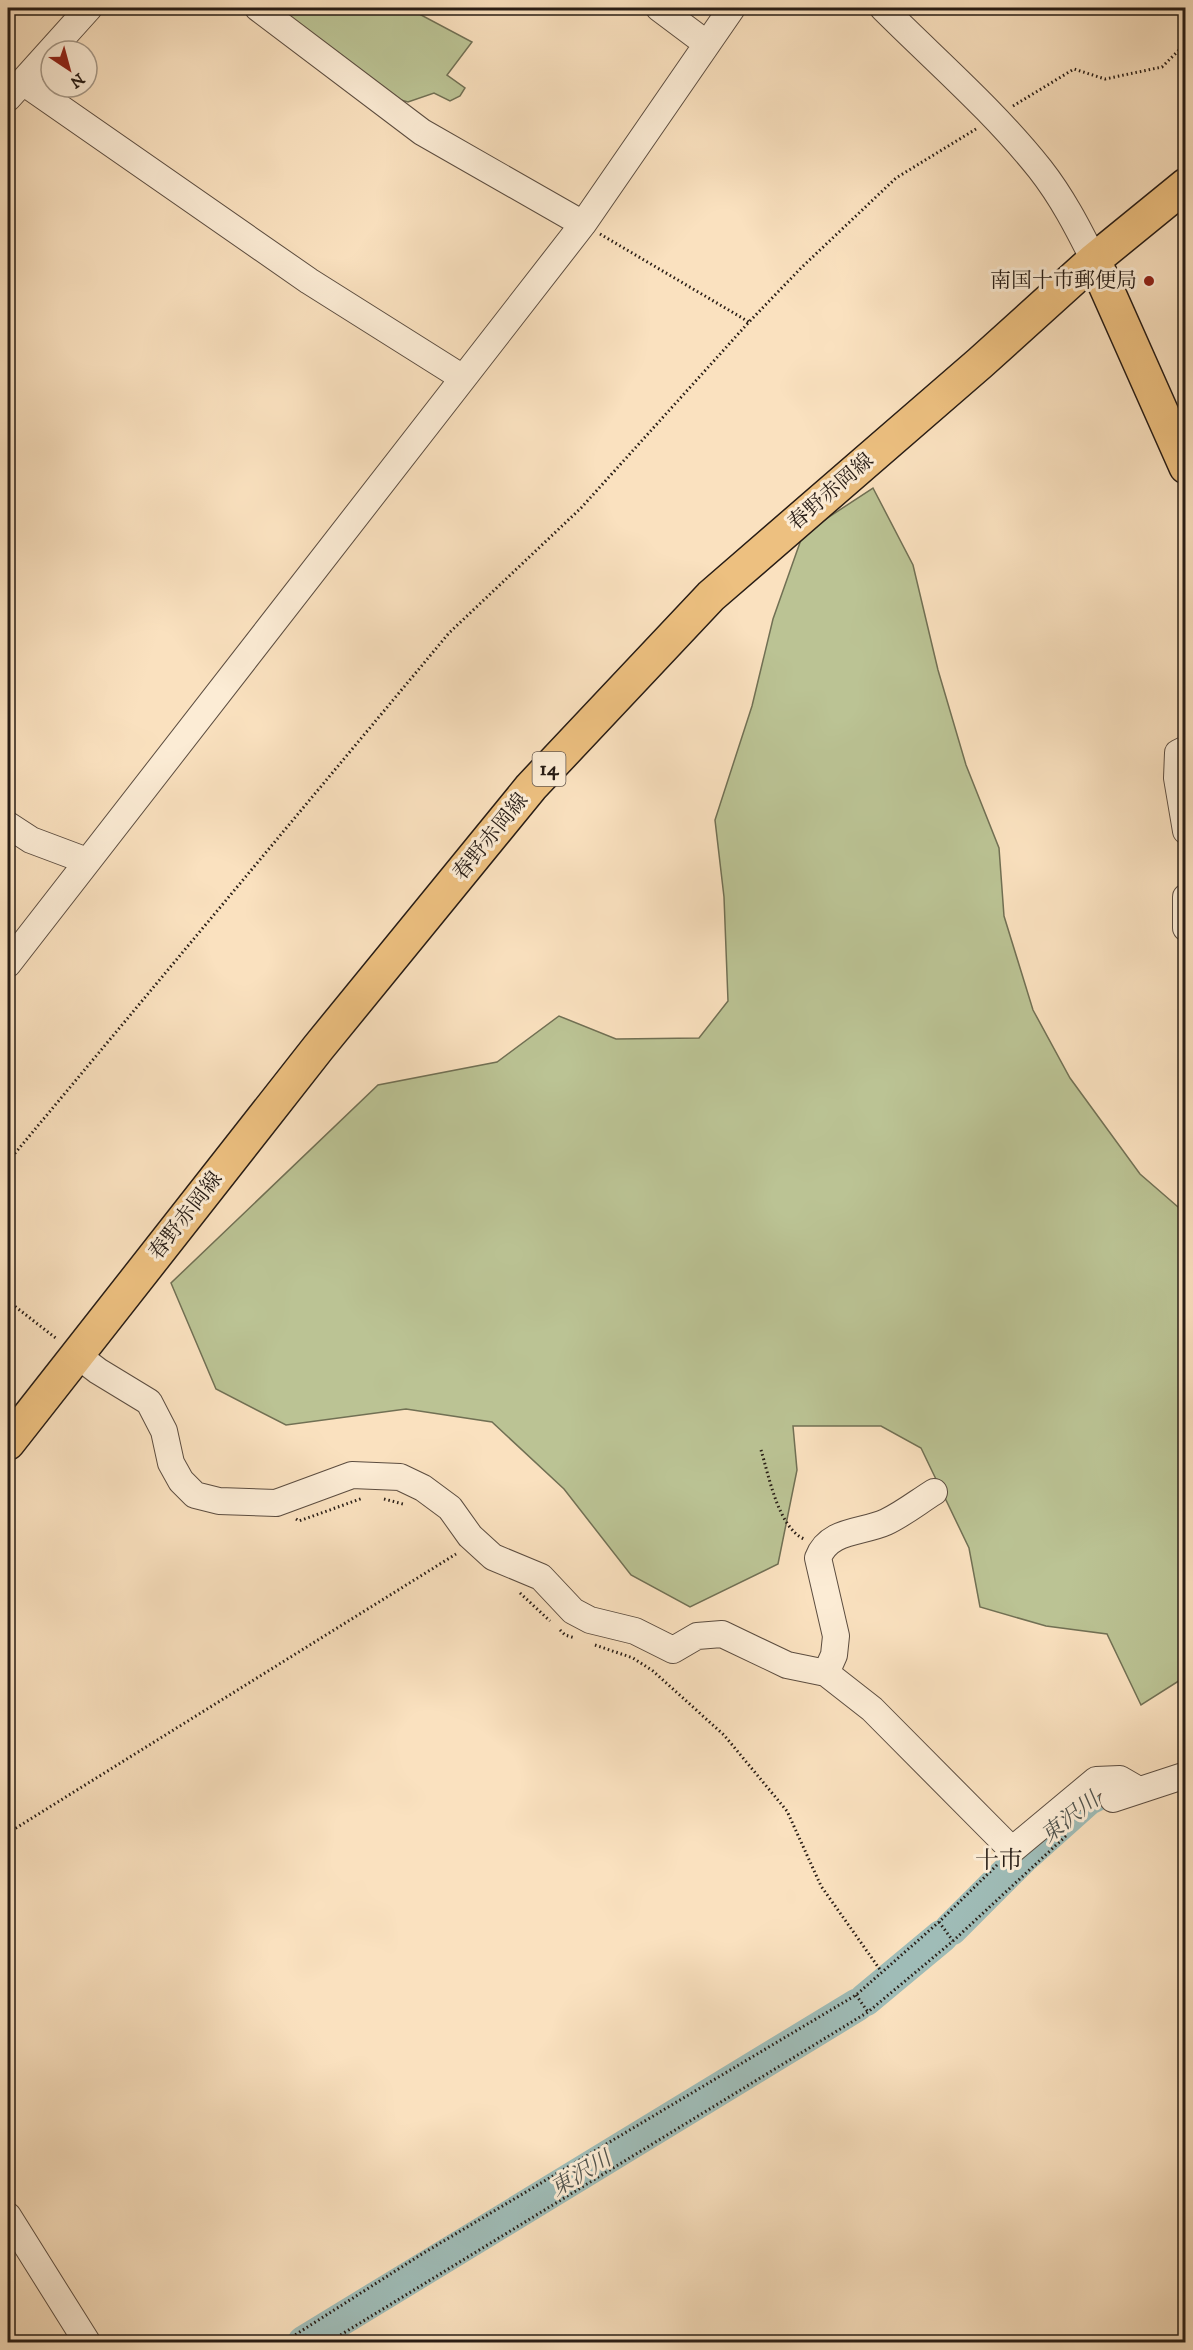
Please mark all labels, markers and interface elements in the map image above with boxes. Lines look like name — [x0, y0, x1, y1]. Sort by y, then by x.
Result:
north arrow — [39, 39, 99, 99]
text: N — [66, 68, 88, 92]
place label: 南国十市郵便局 — [990, 268, 1137, 294]
marker: 南国十市郵便局 — [1142, 274, 1156, 288]
street label: 春野赤岡線 — [783, 448, 879, 536]
road number: 14 — [532, 752, 566, 786]
street label: 春野赤岡線 — [448, 788, 534, 886]
street label: 春野赤岡線 — [143, 1167, 229, 1265]
water label: 東沢川 — [1036, 1786, 1106, 1849]
district label: 十市 — [975, 1846, 1023, 1876]
water label: 東沢川 — [546, 2144, 618, 2203]

